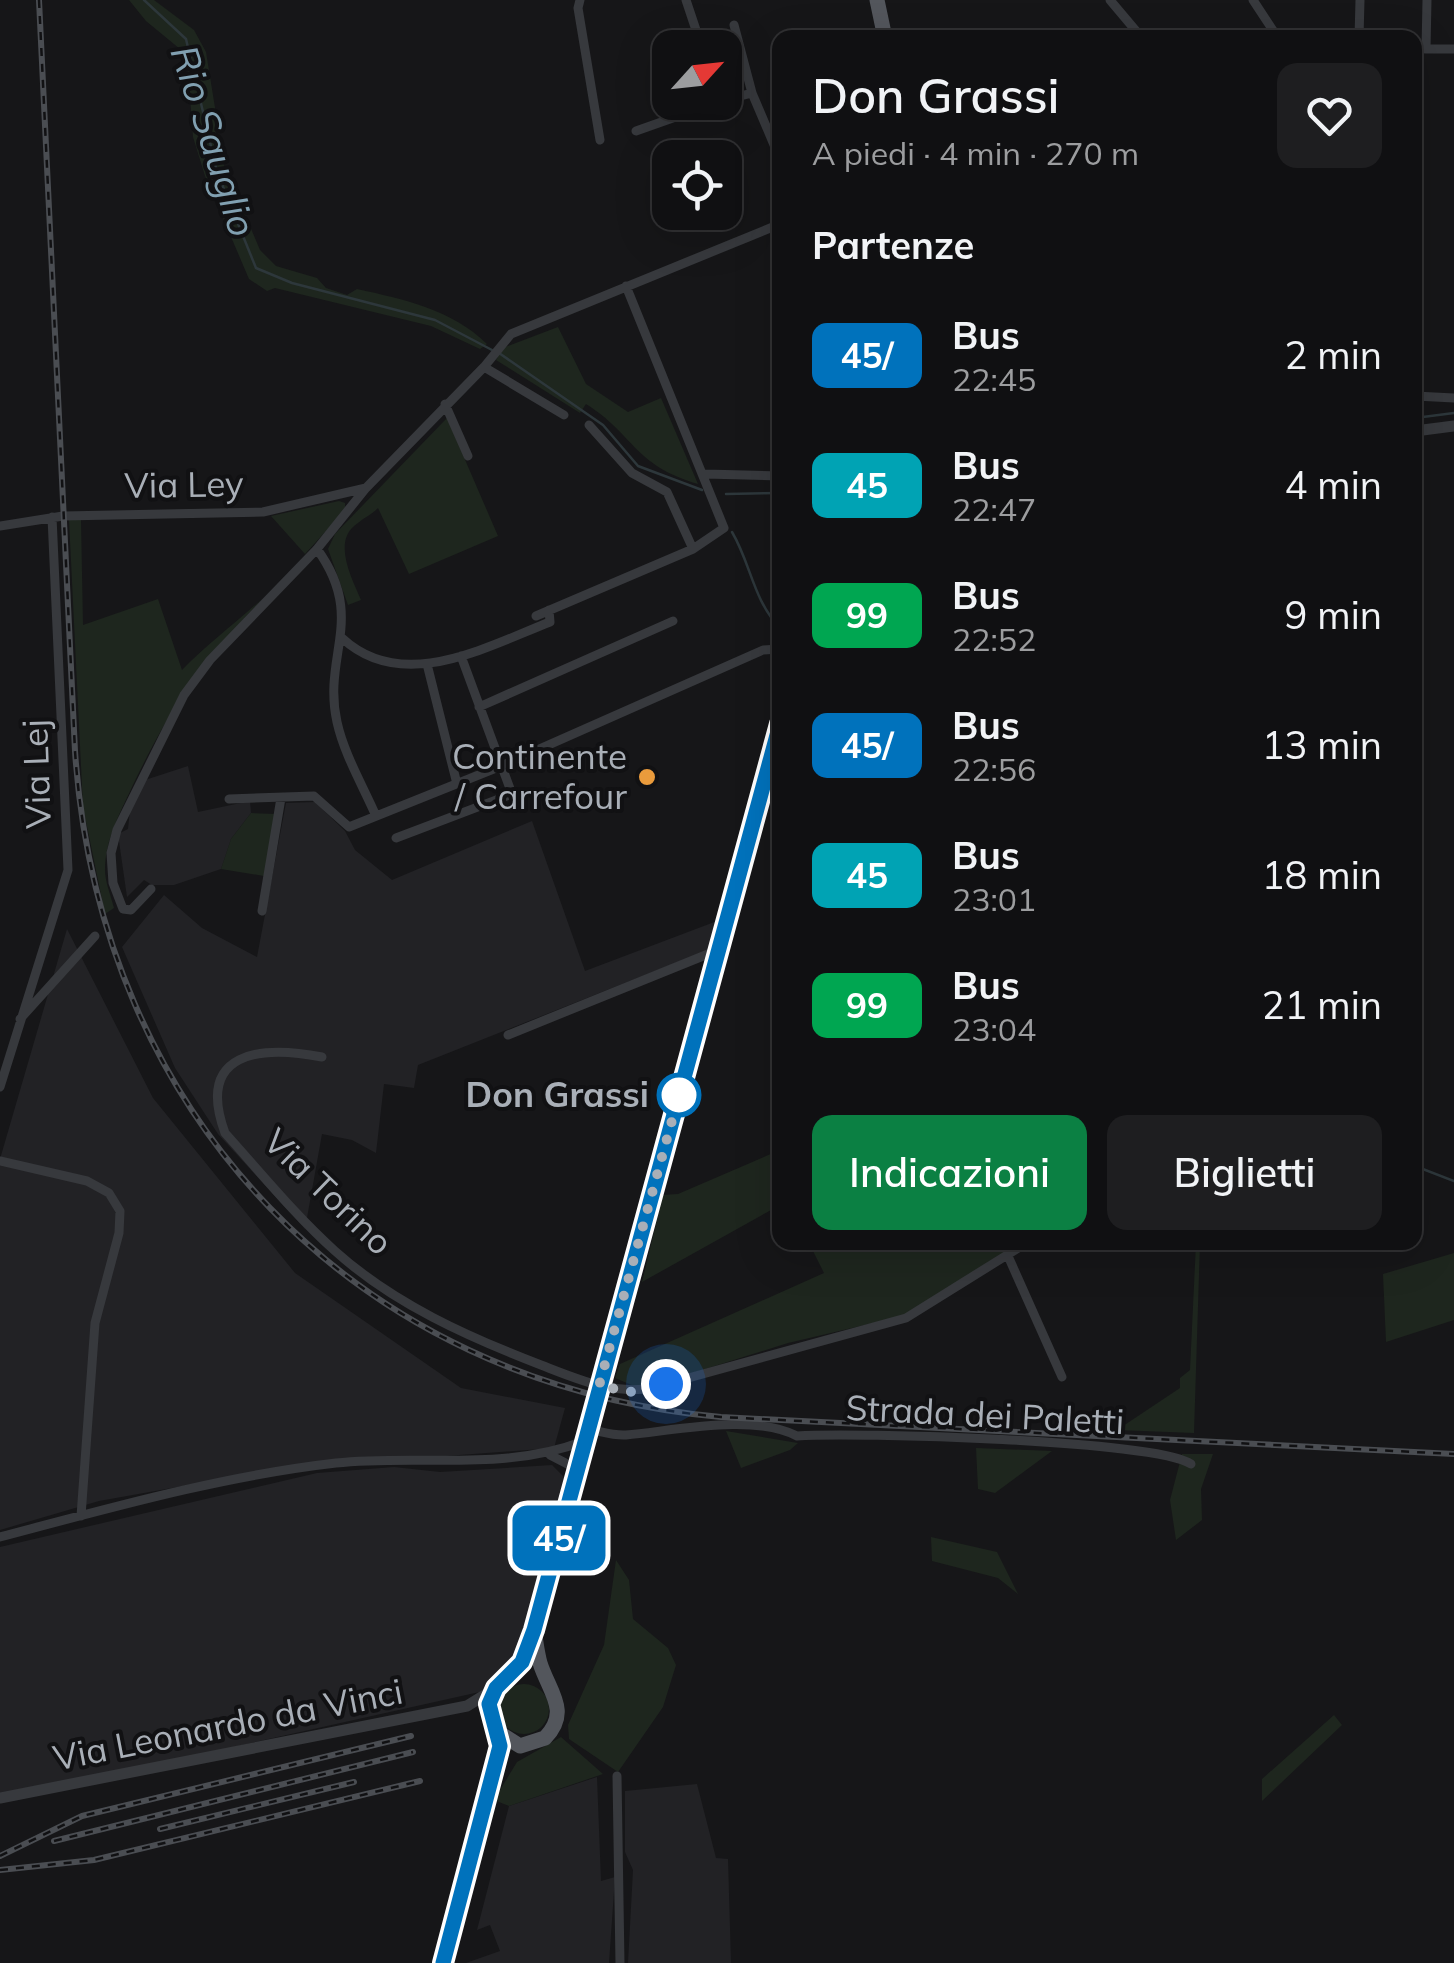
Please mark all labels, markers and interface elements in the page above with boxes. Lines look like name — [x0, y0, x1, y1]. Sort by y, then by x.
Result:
north arrow — [652, 30, 742, 120]
map controls — [652, 30, 742, 230]
water label: Rio Sauglio — [161, 39, 267, 242]
button: heart — [1277, 63, 1382, 168]
text: Don Grassi — [812, 65, 1060, 125]
text: A piedi · 4 min · 270 m — [812, 133, 1139, 173]
button: locate — [652, 140, 742, 230]
text: Partenze — [812, 221, 974, 269]
text: Bus — [952, 311, 1020, 359]
text: 2 min — [1285, 331, 1382, 379]
text: 45/ — [840, 333, 894, 377]
text: 22:45 — [952, 359, 1036, 399]
text: Bus — [952, 441, 1020, 489]
street label: Via Ley — [124, 461, 244, 507]
text: 4 min — [1285, 461, 1382, 509]
text: 45 — [846, 463, 888, 507]
text: 22:47 — [952, 489, 1036, 529]
text: Bus — [952, 571, 1020, 619]
text: 9 min — [1285, 591, 1382, 639]
text: 99 — [846, 593, 888, 637]
text: 22:52 — [952, 619, 1036, 659]
text: Bus — [952, 701, 1020, 749]
street label: Via Lej — [12, 719, 60, 829]
text: 13 min — [1262, 721, 1382, 769]
text: 45/ — [840, 723, 894, 767]
place label: Continente / Carrefour — [452, 734, 627, 818]
text: 22:56 — [952, 749, 1036, 789]
marker: Continente / Carrefour — [636, 766, 658, 788]
text: Bus — [952, 831, 1020, 879]
text: 18 min — [1262, 851, 1382, 899]
text: 45 — [846, 853, 888, 897]
text: 23:01 — [952, 879, 1036, 919]
text: Bus — [952, 961, 1020, 1009]
text: 21 min — [1262, 981, 1382, 1029]
text: 99 — [846, 983, 888, 1027]
text: 23:04 — [952, 1009, 1036, 1049]
place label: Don Grassi — [466, 1072, 649, 1116]
marker: Don Grassi — [658, 1074, 700, 1116]
button: Indicazioni — [812, 1115, 1087, 1230]
button: Biglietti — [1107, 1115, 1382, 1230]
street label: Via Torino — [255, 1119, 403, 1264]
your location — [641, 1359, 691, 1409]
street label: Strada dei Paletti — [845, 1385, 1125, 1443]
line badge: 45/ — [502, 1506, 616, 1570]
text: 45/ — [532, 1516, 586, 1560]
street label: Via Leonardo da Vinci — [49, 1669, 406, 1779]

